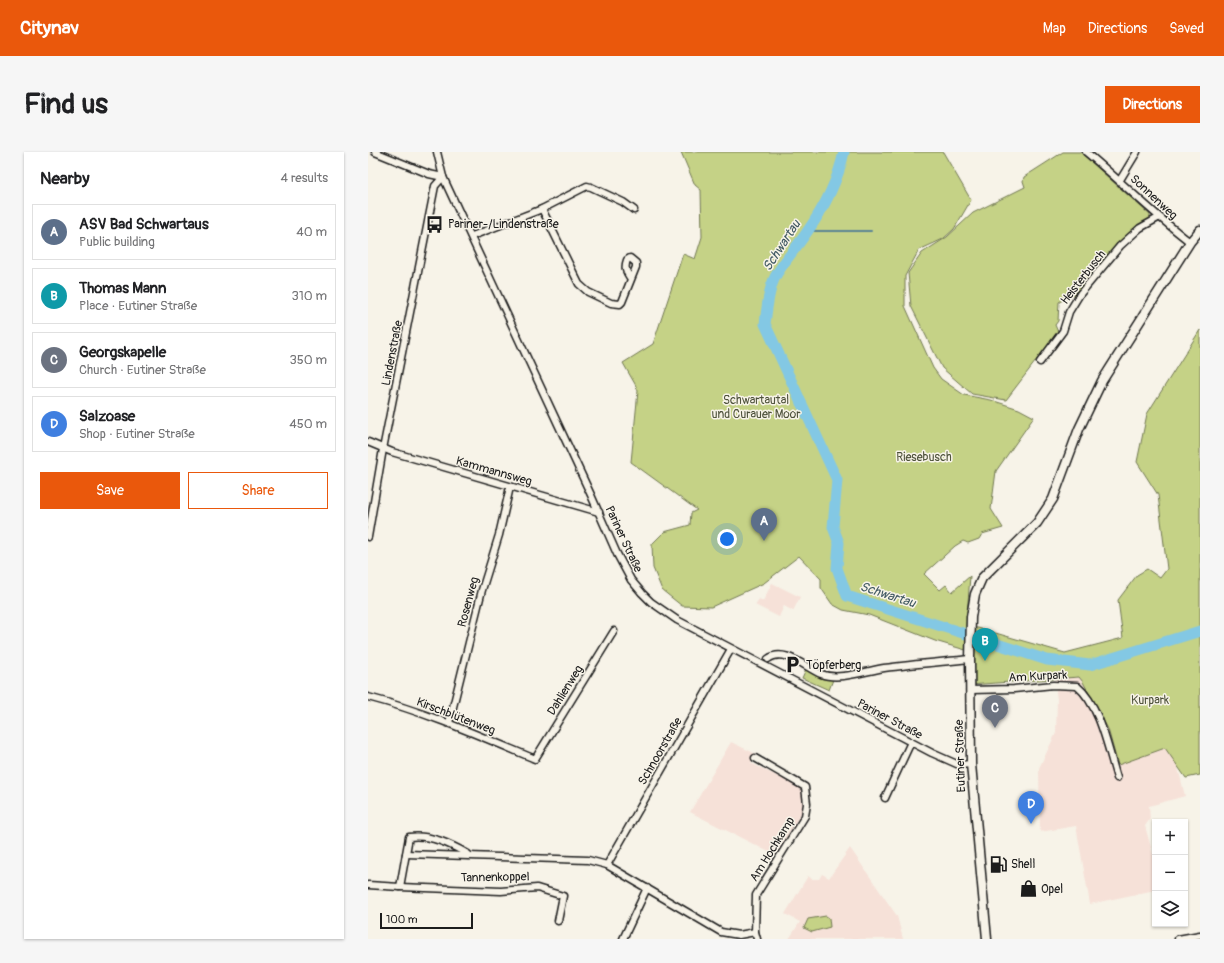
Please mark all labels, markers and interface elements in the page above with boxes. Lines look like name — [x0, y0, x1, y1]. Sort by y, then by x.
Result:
text: Citynav — [20, 16, 79, 40]
text: Map — [1043, 20, 1066, 37]
text: Directions — [1088, 20, 1147, 37]
text: Saved — [1169, 20, 1204, 37]
button: Directions — [1105, 86, 1200, 123]
text: Find us — [24, 87, 108, 122]
text: Nearby — [40, 168, 89, 189]
text: 4 results — [281, 170, 328, 186]
street label: Sonnenweg — [1127, 172, 1181, 223]
bus stop icon: Pariner-/Lindenstraße — [425, 214, 445, 234]
text: ASV Bad Schwartaus — [79, 215, 209, 234]
water label: Schwartau — [760, 216, 805, 274]
place label: Pariner-/Lindenstraße — [448, 217, 559, 232]
text: A — [50, 224, 58, 240]
text: 40 m — [296, 224, 327, 240]
text: Public building — [79, 234, 155, 250]
street label: Heisterbusch — [1058, 247, 1109, 307]
text: Thomas Mann — [79, 279, 167, 298]
text: B — [50, 288, 58, 304]
text: 310 m — [291, 288, 327, 304]
text: Place · Eutiner Straße — [79, 298, 197, 314]
street label: Lindenstraße — [379, 319, 406, 387]
text: Georgskapelle — [79, 343, 166, 362]
text: C — [50, 352, 58, 368]
text: 350 m — [289, 352, 327, 368]
text: Church · Eutiner Straße — [79, 362, 206, 378]
park label: Schwartautal und Curauer Moor — [711, 393, 801, 422]
text: Salzoase — [79, 407, 135, 426]
text: D — [50, 416, 58, 432]
text: 450 m — [289, 416, 327, 432]
text: Shop · Eutiner Straße — [79, 426, 195, 442]
park label: Riesebusch — [896, 450, 952, 465]
street label: Kammannsweg — [454, 454, 533, 489]
button: Save — [40, 472, 180, 509]
button: Share — [188, 472, 328, 509]
street label: Pariner Straße — [602, 504, 646, 575]
pin: A — [751, 508, 777, 541]
your location — [717, 529, 737, 549]
street label: Rosenweg — [455, 575, 482, 629]
water label: Schwartau — [858, 578, 919, 612]
pin: B — [972, 628, 998, 661]
parking icon: Töpferberg — [783, 655, 803, 675]
place label: Töpferberg — [806, 658, 861, 673]
street label: Dahlienweg — [544, 662, 587, 718]
street label: Am Kurpark — [1008, 667, 1068, 686]
park label: Kurpark — [1131, 693, 1169, 708]
street label: Kirschblütenweg — [414, 695, 497, 738]
pin: C — [982, 695, 1008, 728]
street label: Pariner Straße — [855, 696, 925, 743]
street label: Schnoorstraße — [635, 715, 686, 788]
street label: Eutiner Straße — [952, 719, 969, 793]
pin: D — [1018, 791, 1044, 824]
street label: Am Hochkamp — [747, 814, 798, 884]
map controls — [1152, 819, 1188, 927]
button: + — [1152, 819, 1188, 855]
fuel station icon: Shell — [988, 854, 1008, 874]
button: − — [1152, 855, 1188, 891]
place label: Shell — [1011, 857, 1035, 872]
street label: Tannenkoppel — [460, 869, 530, 886]
shop icon: Opel — [1018, 879, 1038, 899]
place label: Opel — [1041, 882, 1063, 897]
button: layers — [1152, 891, 1188, 927]
scale bar — [380, 911, 473, 930]
text: 100 m — [386, 913, 417, 926]

